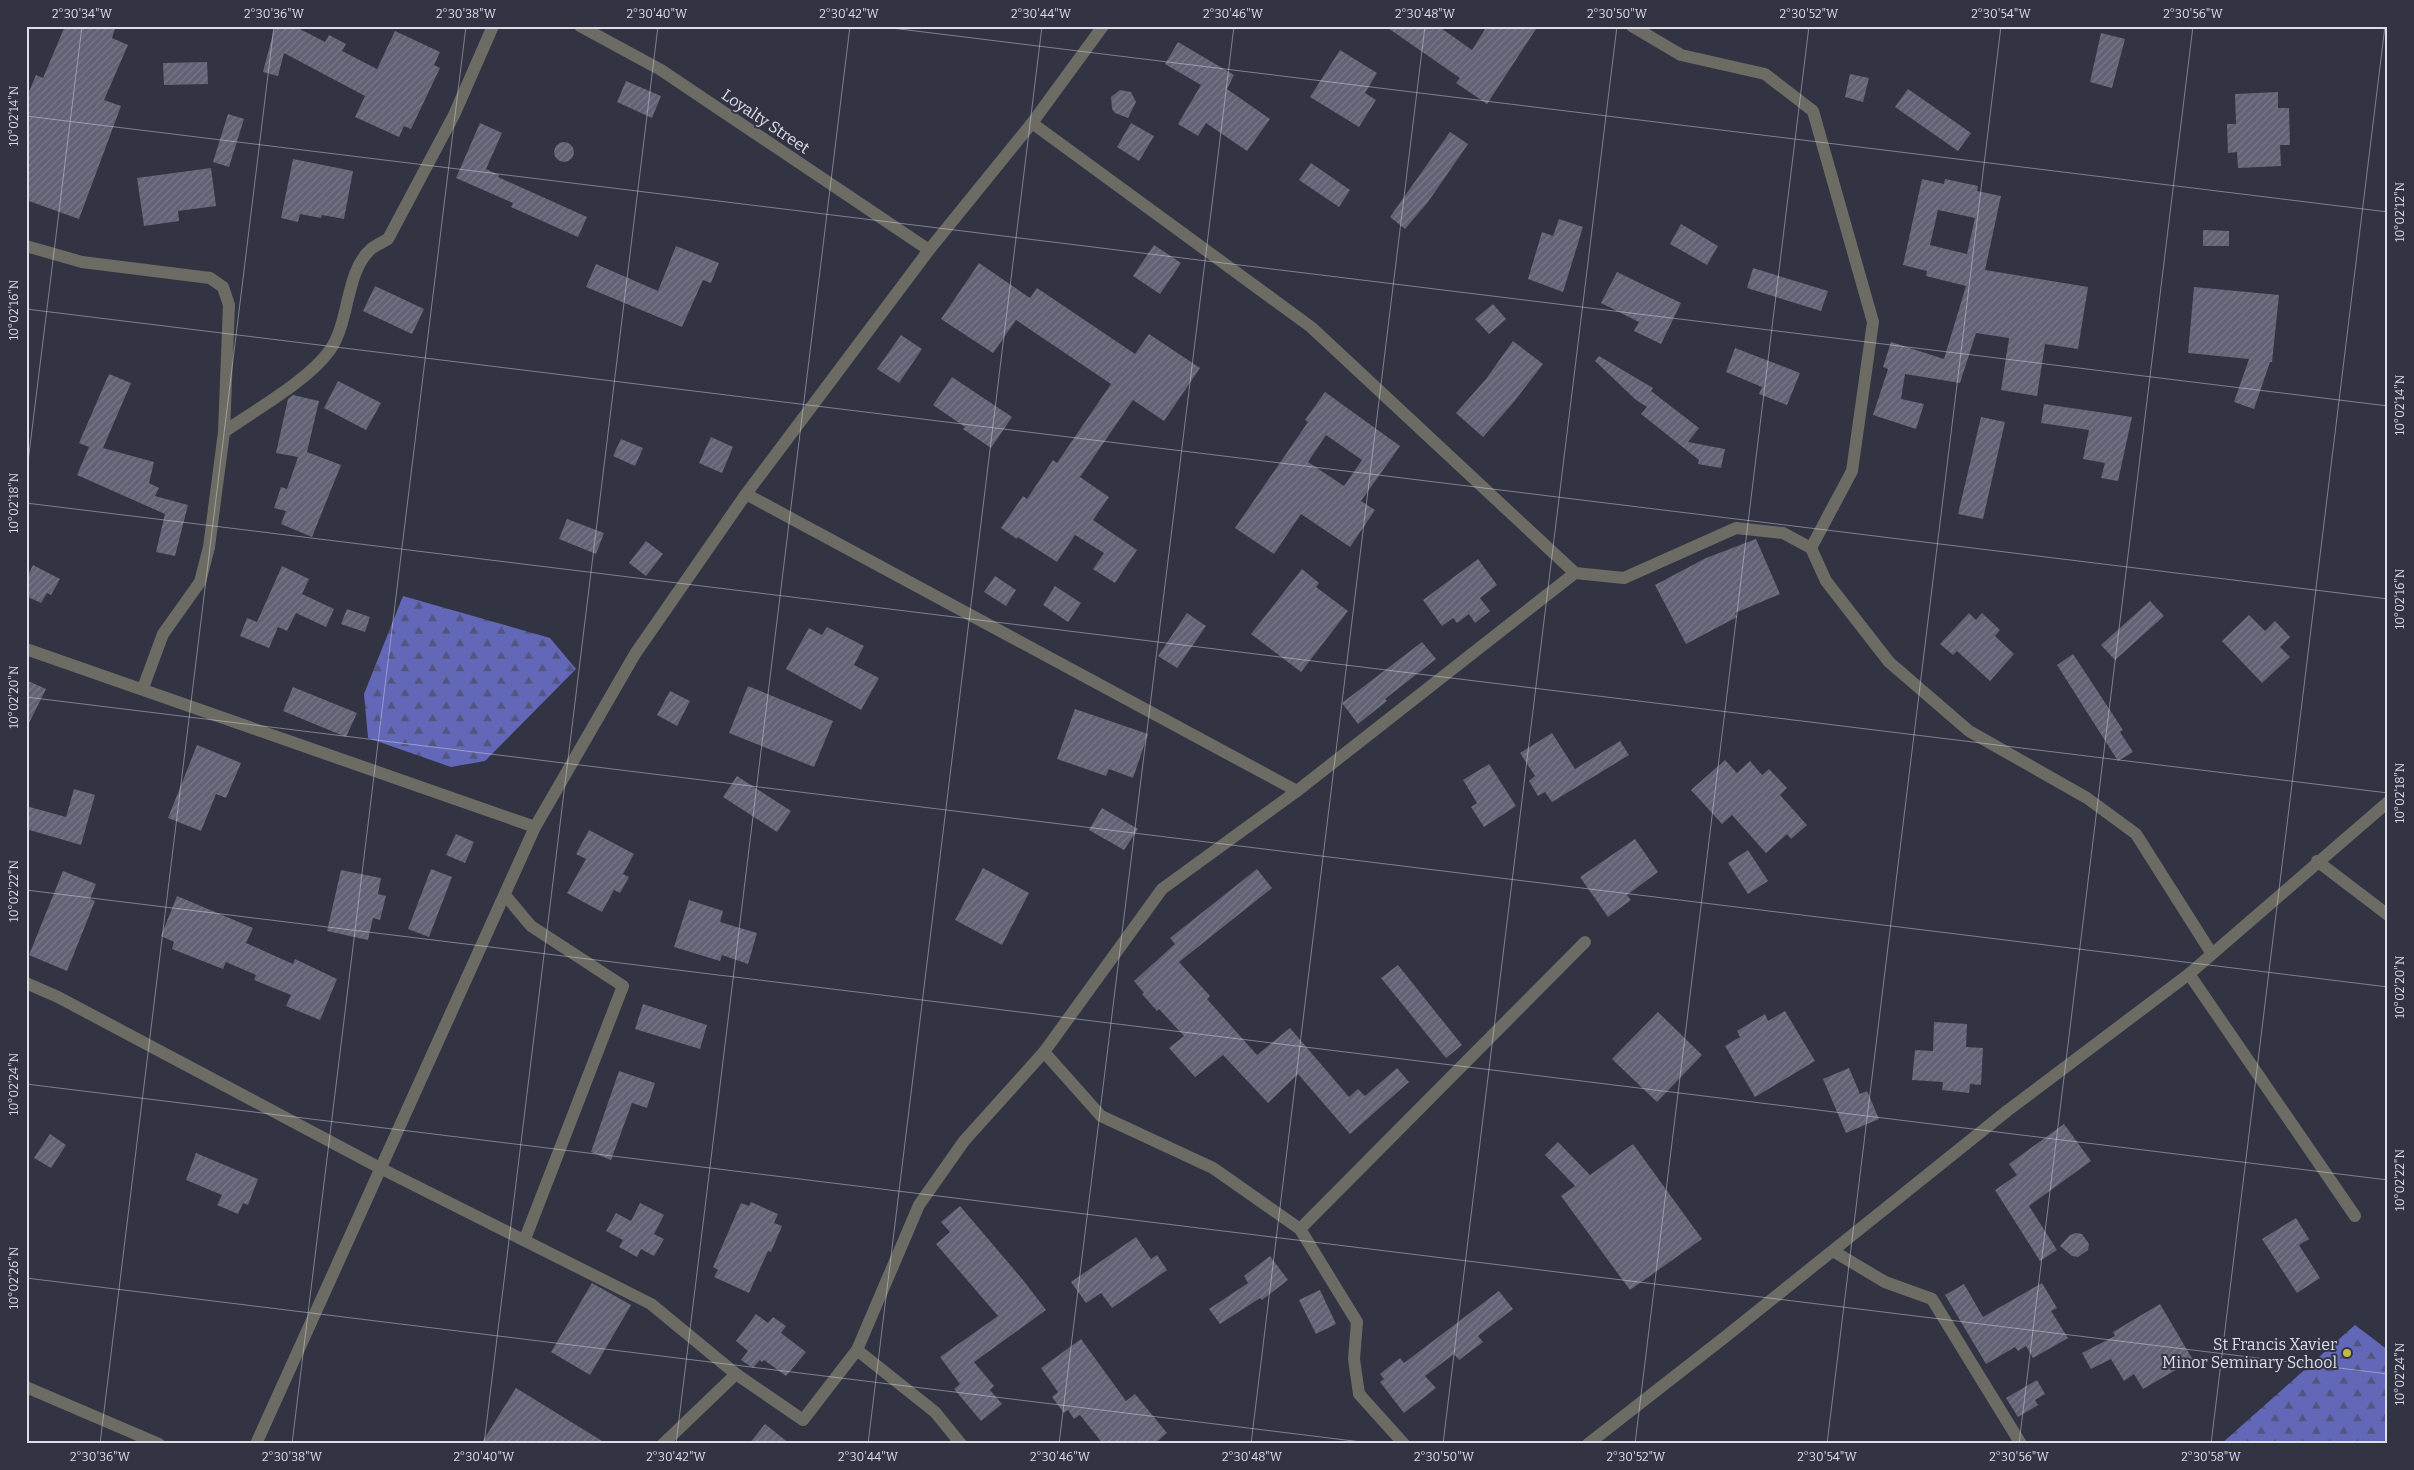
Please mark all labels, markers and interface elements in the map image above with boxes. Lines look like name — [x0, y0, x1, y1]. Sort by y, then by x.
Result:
text: 2°30'34"W — [52, 7, 113, 21]
text: 2°30'36"W — [244, 7, 305, 21]
text: 2°30'38"W — [436, 7, 497, 21]
text: 2°30'40"W — [627, 7, 688, 21]
text: 2°30'42"W — [819, 7, 880, 21]
text: 2°30'44"W — [1011, 7, 1072, 21]
text: 2°30'46"W — [1203, 7, 1264, 21]
text: 2°30'48"W — [1395, 7, 1456, 21]
text: 2°30'50"W — [1587, 7, 1648, 21]
text: 2°30'52"W — [1780, 7, 1839, 21]
text: 2°30'54"W — [1971, 7, 2031, 21]
text: 2°30'56"W — [2163, 7, 2223, 21]
text: 10°02'14"N — [7, 85, 21, 146]
street label: Loyalty Street — [718, 85, 813, 158]
text: 10°02'12"N — [2393, 181, 2407, 242]
text: 10°02'16"N — [7, 279, 21, 340]
text: 10°02'14"N — [2393, 374, 2407, 435]
text: 10°02'18"N — [7, 472, 21, 533]
text: 10°02'16"N — [2393, 568, 2407, 629]
text: 10°02'20"N — [7, 665, 21, 729]
text: 10°02'18"N — [2393, 762, 2407, 823]
text: 10°02'22"N — [7, 860, 21, 922]
text: 10°02'20"N — [2393, 955, 2407, 1019]
text: 10°02'24"N — [7, 1052, 21, 1115]
text: 10°02'22"N — [2393, 1149, 2407, 1211]
text: 10°02'26"N — [7, 1246, 21, 1309]
place label: St Francis Xavier Minor Seminary School — [2162, 1335, 2337, 1372]
text: 10°02'24"N — [2393, 1342, 2407, 1405]
marker: St Francis Xavier Minor Seminary School — [2341, 1347, 2353, 1359]
text: 2°30'36"W — [70, 1450, 131, 1464]
text: 2°30'38"W — [262, 1450, 323, 1464]
text: 2°30'40"W — [454, 1450, 515, 1464]
text: 2°30'42"W — [646, 1450, 707, 1464]
text: 2°30'44"W — [838, 1450, 899, 1464]
text: 2°30'46"W — [1030, 1450, 1091, 1464]
text: 2°30'48"W — [1222, 1450, 1283, 1464]
text: 2°30'50"W — [1414, 1450, 1475, 1464]
text: 2°30'52"W — [1607, 1450, 1666, 1464]
text: 2°30'54"W — [1797, 1450, 1857, 1464]
text: 2°30'56"W — [1989, 1450, 2049, 1464]
text: 2°30'58"W — [2181, 1450, 2241, 1464]

